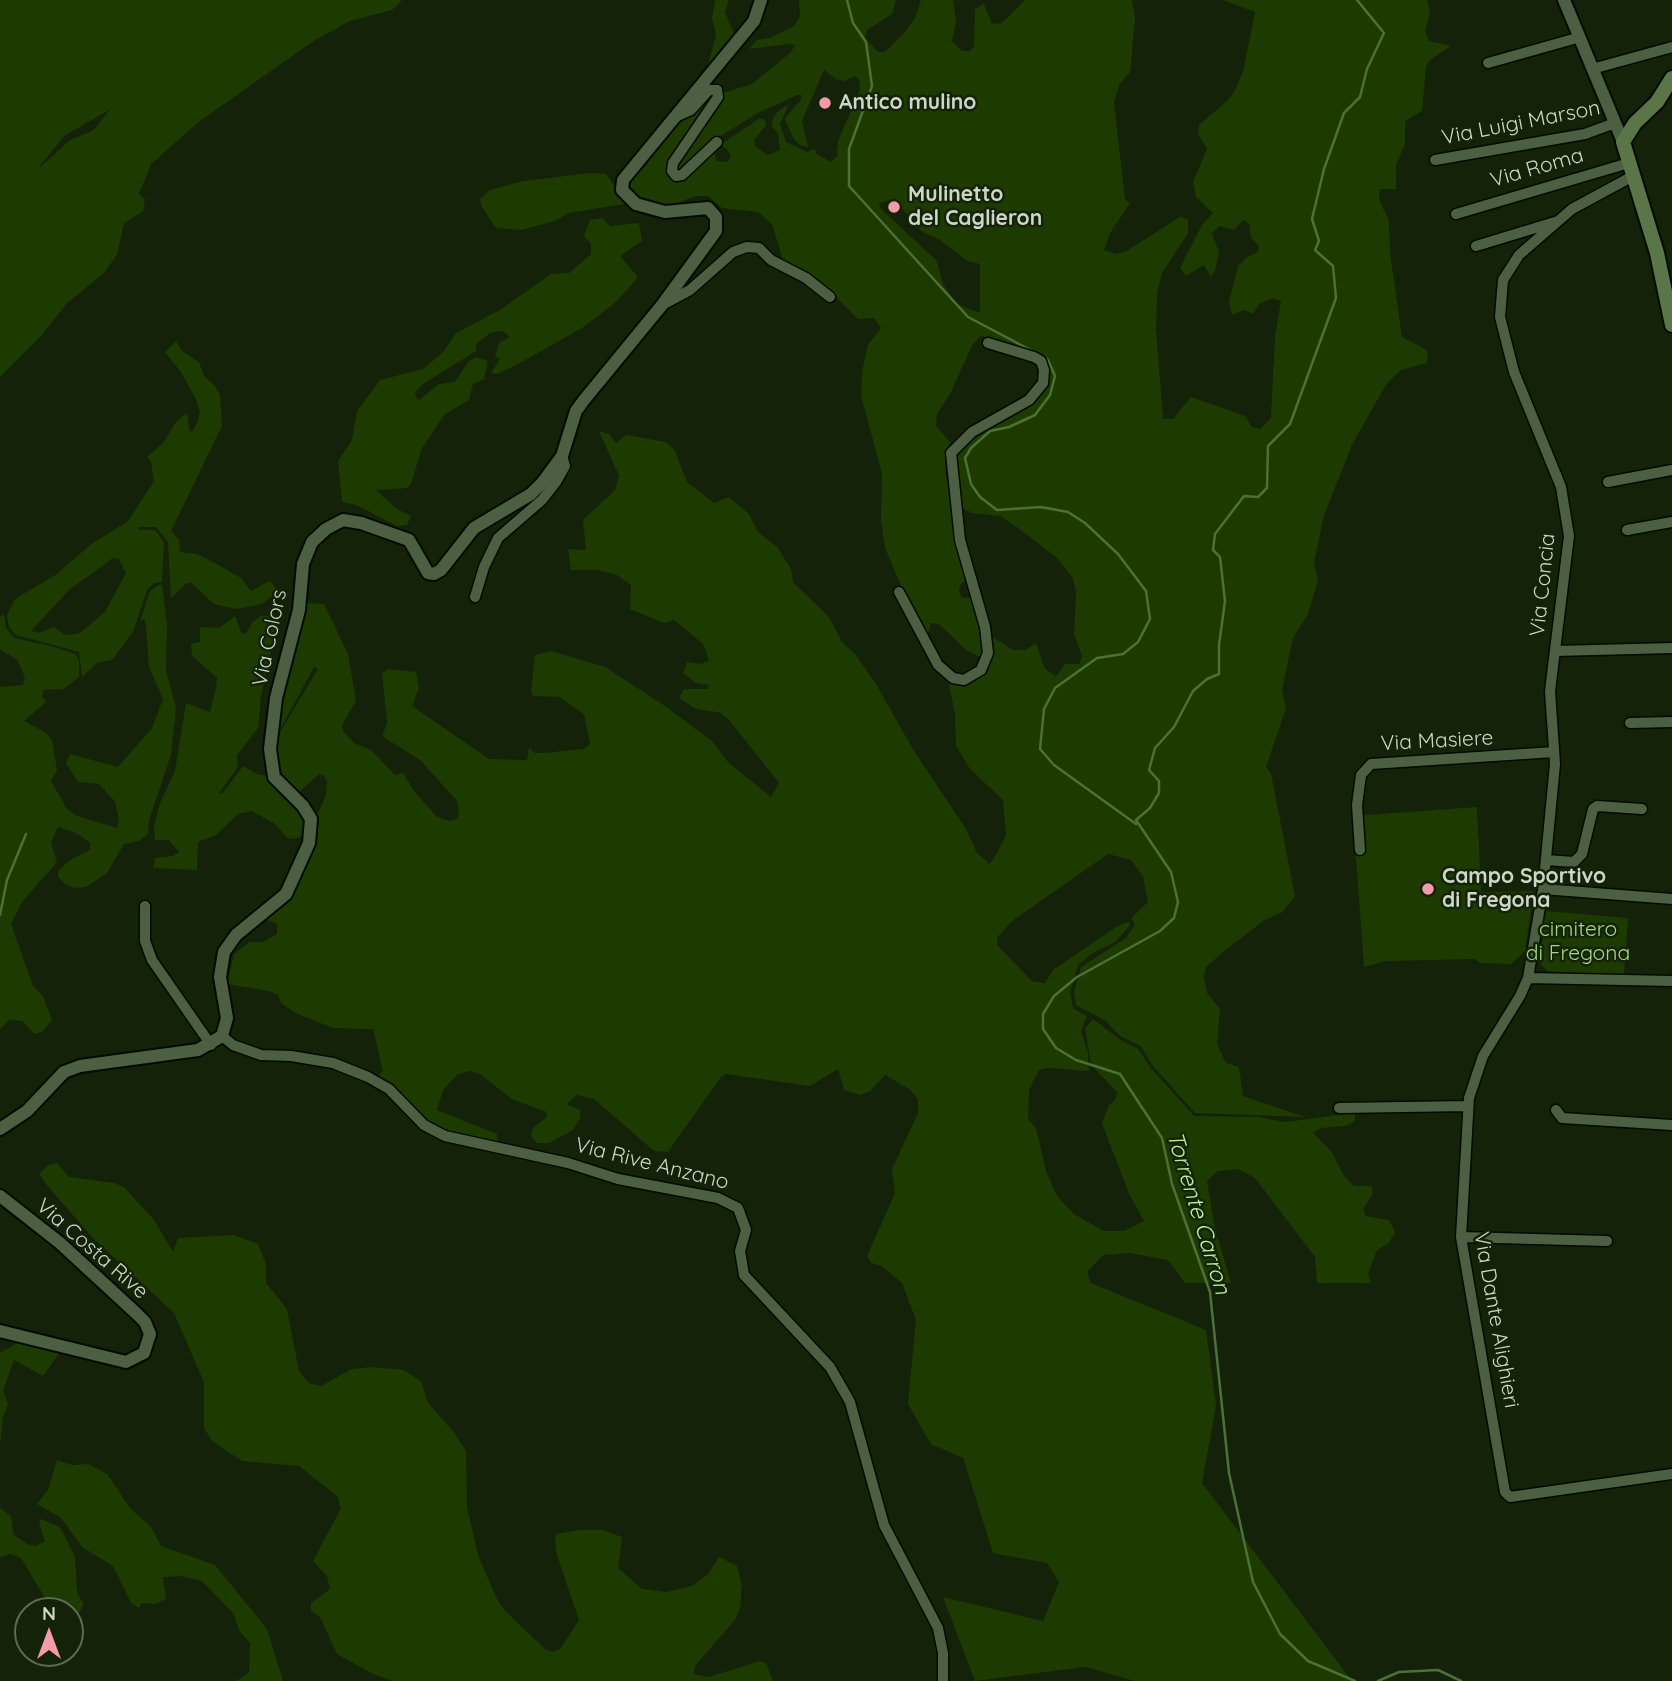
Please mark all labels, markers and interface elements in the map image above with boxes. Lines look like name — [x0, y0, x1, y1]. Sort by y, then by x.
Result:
place label: Antico mulino — [839, 90, 976, 116]
marker: Antico mulino — [817, 95, 833, 111]
street label: Via Luigi Marson — [1440, 95, 1602, 151]
street label: Via Roma — [1488, 143, 1586, 193]
place label: Mulinetto del Caglieron — [908, 182, 1042, 232]
marker: Mulinetto del Caglieron — [886, 199, 902, 215]
street label: Via Concia — [1525, 532, 1561, 638]
street label: Via Colors — [247, 587, 293, 689]
street label: Via Masiere — [1380, 725, 1494, 757]
place label: Campo Sportivo di Fregona — [1442, 864, 1606, 914]
marker: Campo Sportivo di Fregona — [1420, 881, 1436, 897]
park label: cimitero di Fregona — [1526, 917, 1630, 967]
water label: Torrente Carron — [1160, 1128, 1236, 1298]
street label: Via Rive Anzano — [573, 1133, 731, 1195]
street label: Via Costa Rive — [31, 1194, 153, 1304]
street label: Via Dante Alighieri — [1468, 1230, 1524, 1410]
north arrow — [14, 1597, 84, 1667]
text: N — [42, 1601, 56, 1625]

